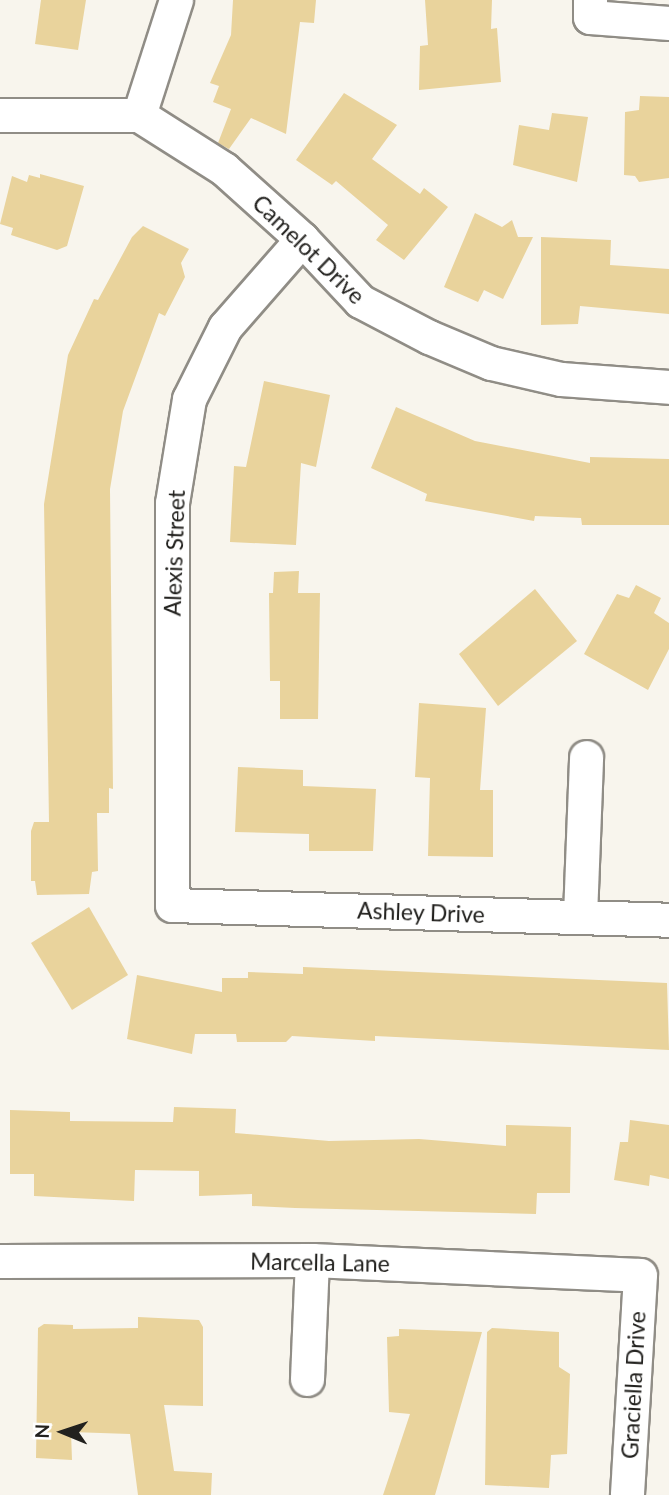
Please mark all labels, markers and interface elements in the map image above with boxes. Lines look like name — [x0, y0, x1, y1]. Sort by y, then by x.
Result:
street label: Camelot Drive — [247, 189, 371, 309]
street label: Alexis Street — [158, 489, 190, 617]
street label: Ashley Drive — [356, 896, 486, 928]
street label: Marcella Lane — [250, 1247, 390, 1277]
street label: Graciella Drive — [615, 1310, 651, 1460]
north arrow — [28, 1397, 98, 1467]
text: N — [30, 1424, 53, 1439]

